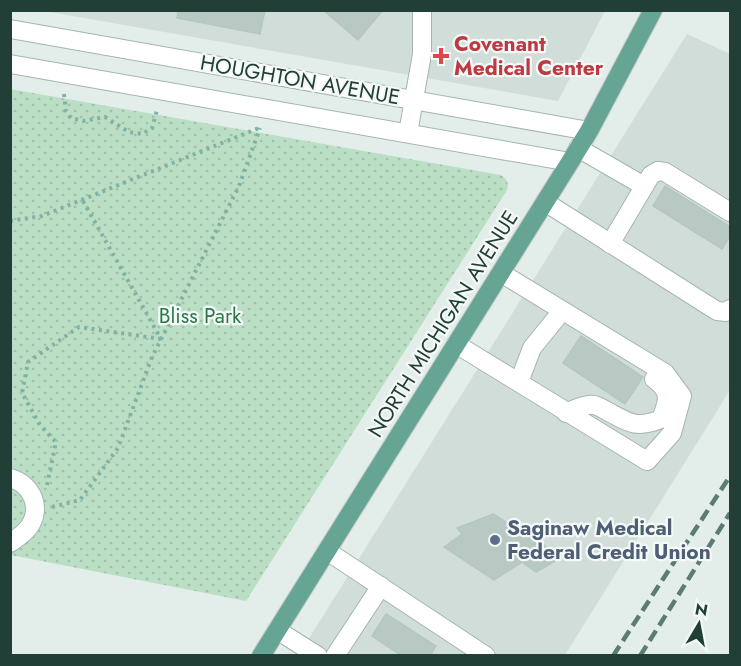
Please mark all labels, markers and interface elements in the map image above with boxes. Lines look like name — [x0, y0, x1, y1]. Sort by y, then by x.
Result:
place label: Covenant Medical Center — [454, 29, 604, 83]
marker: Covenant Medical Center — [432, 47, 450, 65]
street label: HOUGHTON AVENUE — [198, 48, 402, 112]
street label: NORTH MICHIGAN AVENUE — [361, 205, 525, 443]
park label: Bliss Park — [159, 301, 242, 331]
place label: Saginaw Medical Federal Credit Union — [507, 513, 711, 567]
marker: Saginaw Medical Federal Credit Union — [488, 533, 502, 547]
north arrow — [669, 594, 729, 654]
text: N — [693, 597, 710, 622]

